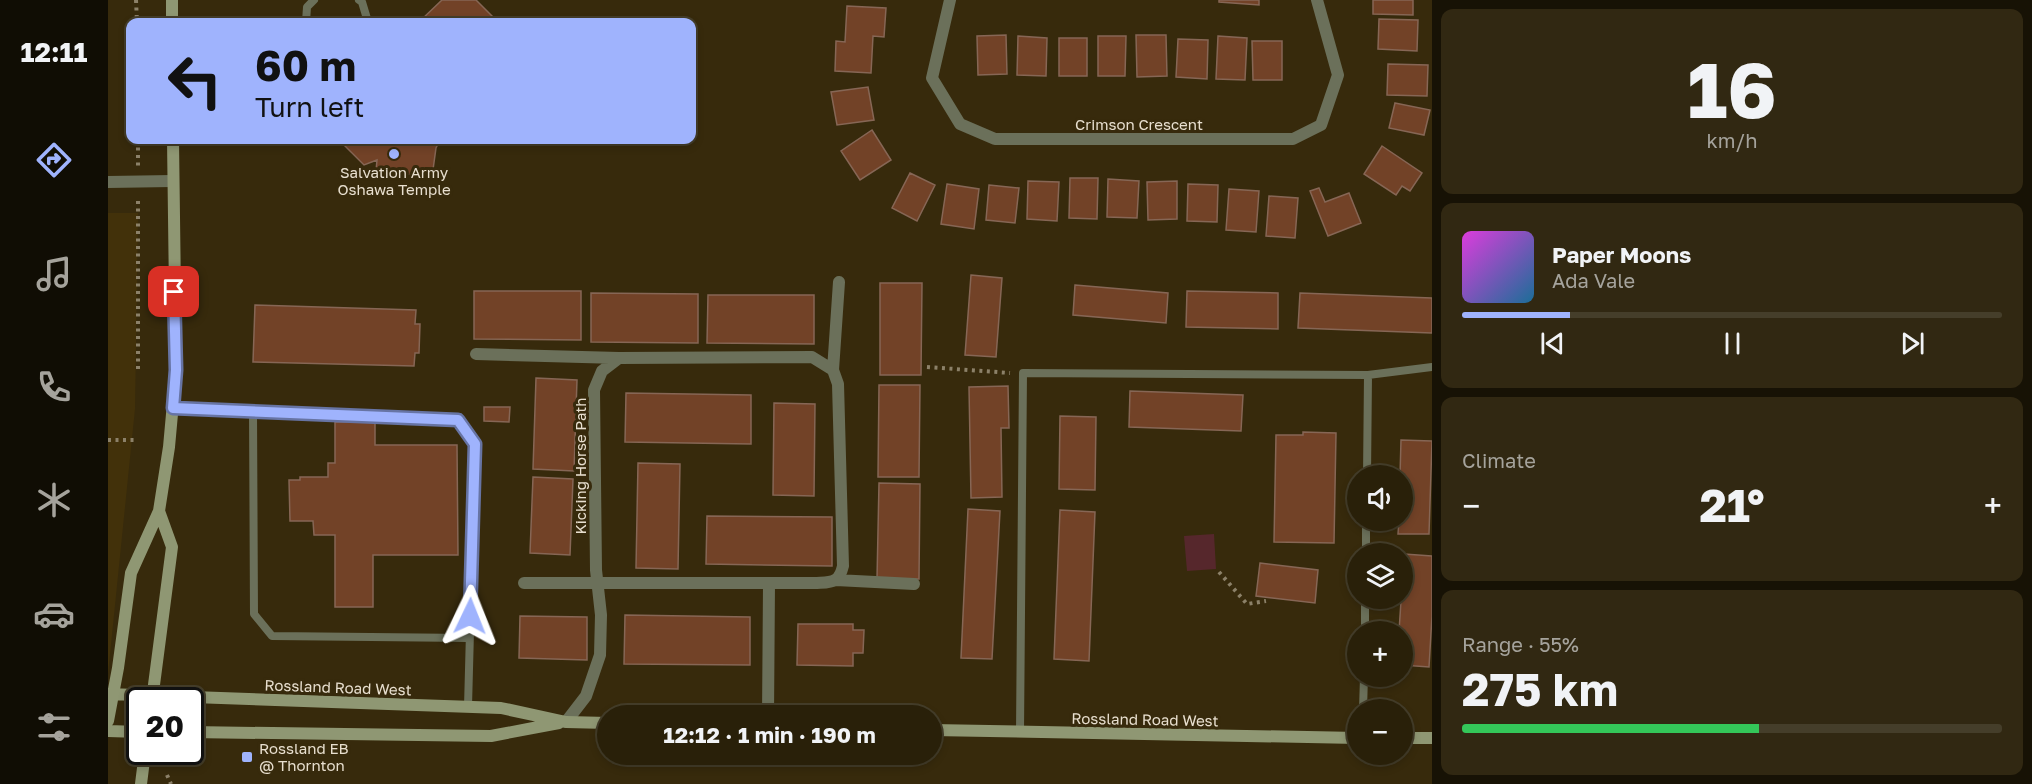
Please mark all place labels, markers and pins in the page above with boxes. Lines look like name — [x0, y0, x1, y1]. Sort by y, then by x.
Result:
marker: Salvation Army Oshawa Temple — [387, 147, 401, 161]
place label: Salvation Army Oshawa Temple — [337, 163, 451, 198]
pin — [148, 266, 199, 317]
place label: Rossland EB @ Thornton — [259, 739, 349, 774]
marker: Rossland EB @ Thornton — [240, 750, 254, 764]

